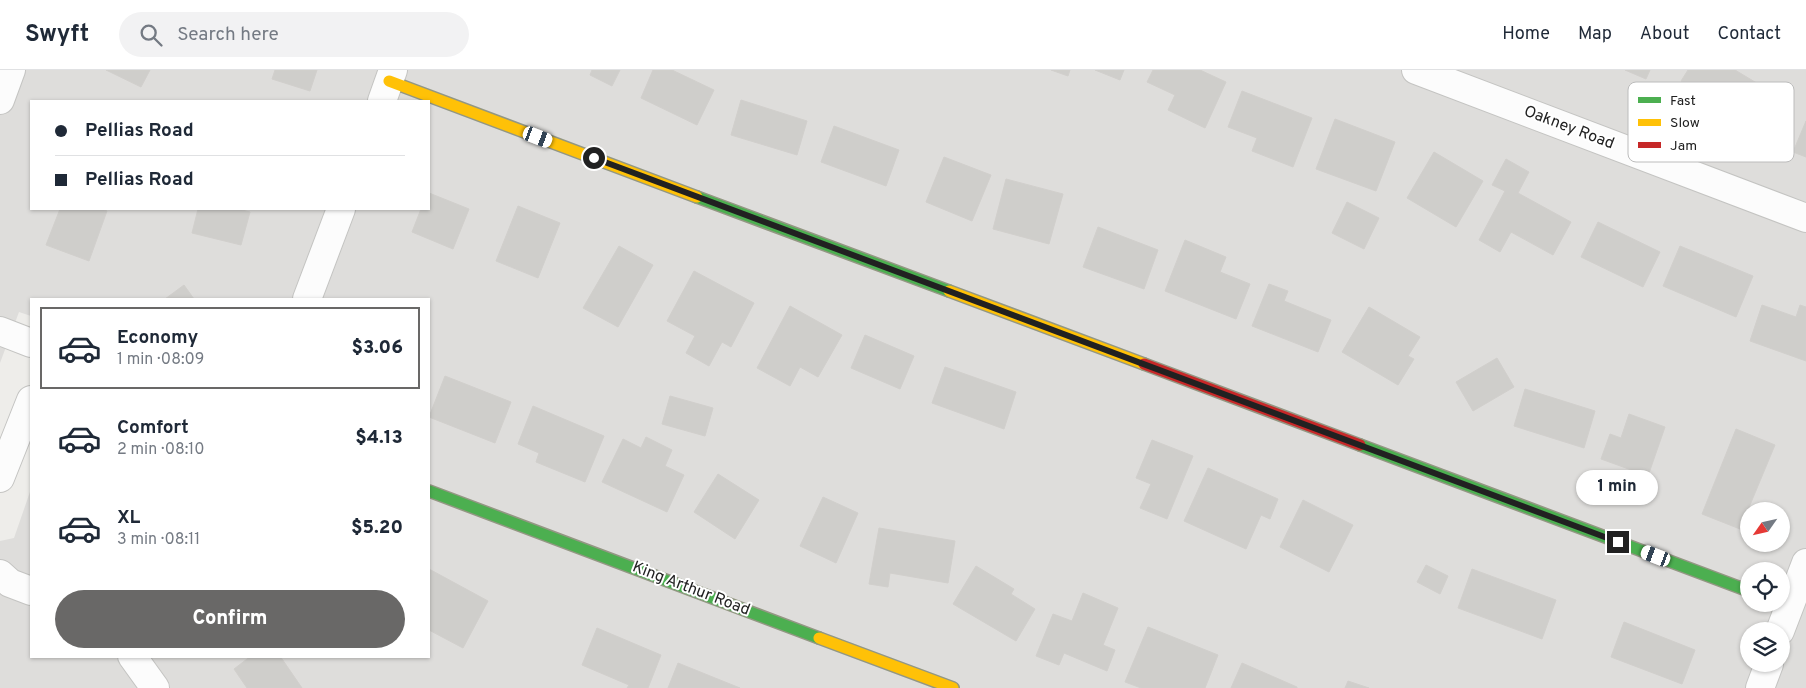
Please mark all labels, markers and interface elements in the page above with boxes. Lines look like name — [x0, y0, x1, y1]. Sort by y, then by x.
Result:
search box — [119, 12, 469, 57]
text: Swyft — [25, 20, 89, 50]
icon: search — [137, 21, 165, 49]
text: Search here — [177, 23, 279, 47]
text: Home — [1502, 23, 1550, 46]
text: Map — [1578, 23, 1612, 46]
text: About — [1640, 23, 1689, 46]
text: Contact — [1717, 23, 1781, 46]
legend — [1628, 82, 1794, 162]
text: Fast — [1670, 93, 1696, 110]
street label: Oakney Road — [1521, 102, 1617, 154]
text: Slow — [1670, 115, 1700, 132]
text: Pellias Road — [85, 119, 194, 143]
car — [521, 125, 554, 149]
text: Jam — [1670, 138, 1697, 155]
route start — [583, 147, 605, 169]
text: Pellias Road — [85, 168, 194, 192]
icon: car — [57, 326, 102, 371]
text: Economy — [117, 326, 198, 350]
text: $3.06 — [351, 336, 403, 360]
text: 1 min · 08:09 — [117, 350, 204, 370]
icon: car — [57, 416, 102, 461]
text: Comfort — [117, 416, 189, 440]
text: $4.13 — [355, 426, 403, 450]
text: 2 min · 08:10 — [117, 440, 205, 460]
callout: 1 min — [1577, 470, 1659, 504]
text: 1 min — [1597, 477, 1637, 497]
north arrow — [1740, 502, 1790, 552]
map controls — [1740, 502, 1790, 672]
icon: car — [57, 506, 102, 551]
text: XL — [117, 506, 140, 530]
text: $5.20 — [351, 516, 403, 540]
text: 3 min · 08:11 — [117, 530, 200, 550]
route end — [1607, 531, 1629, 553]
car — [1639, 544, 1672, 568]
street label: King Arthur Road — [629, 557, 753, 621]
button: locate — [1740, 562, 1790, 612]
button: Confirm — [55, 590, 405, 648]
button: layers — [1740, 622, 1790, 672]

